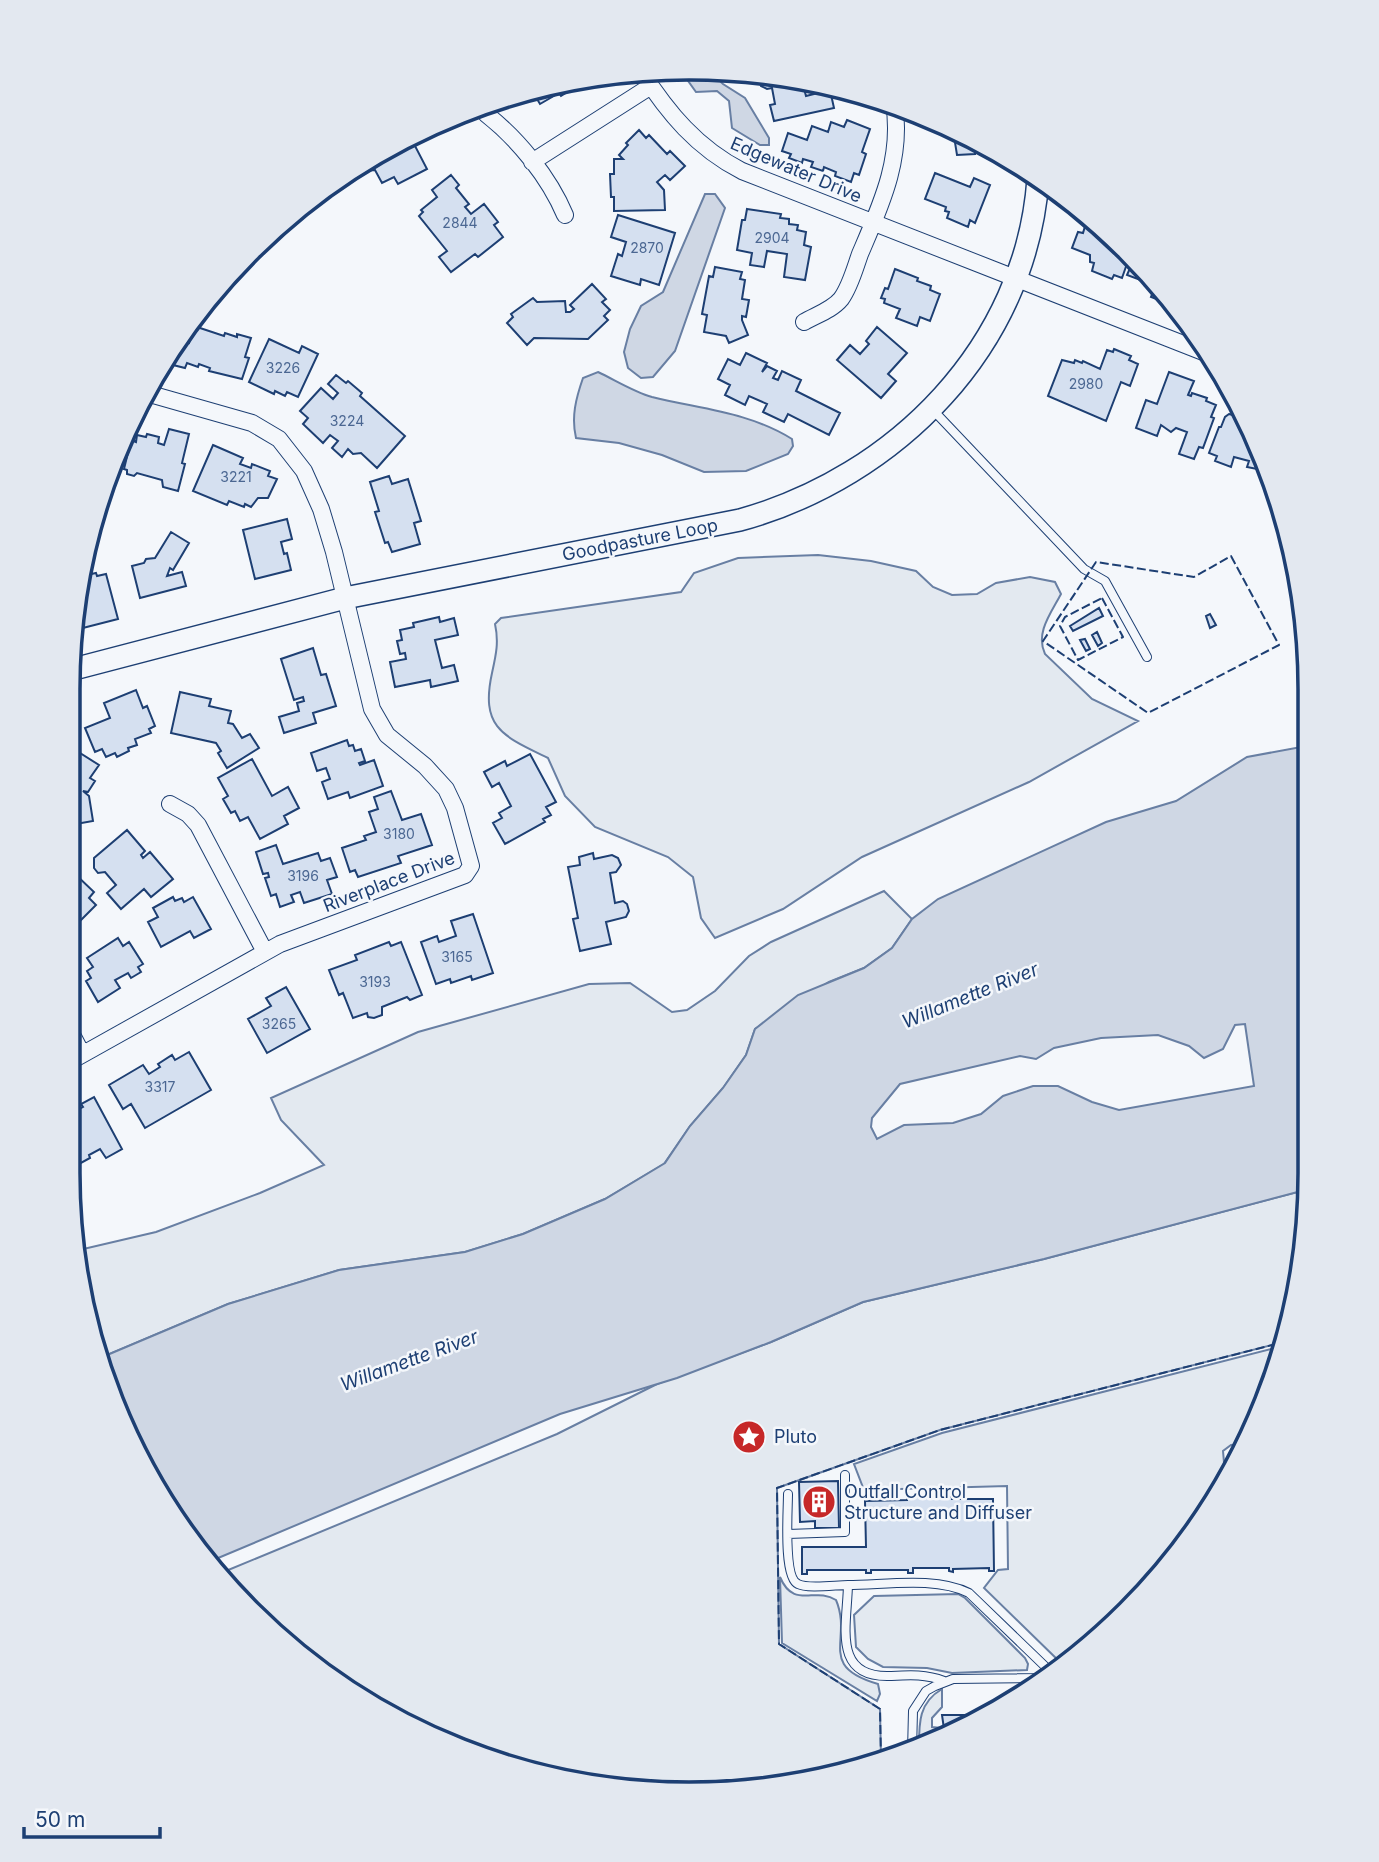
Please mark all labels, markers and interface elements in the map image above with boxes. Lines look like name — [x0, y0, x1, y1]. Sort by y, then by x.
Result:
street label: Edgewater Drive — [727, 132, 865, 207]
house number: 2844 — [442, 214, 478, 231]
house number: 2904 — [754, 229, 790, 246]
house number: 2870 — [630, 239, 664, 256]
house number: 3226 — [266, 359, 300, 376]
house number: 2980 — [1069, 375, 1103, 392]
house number: 3224 — [330, 412, 364, 429]
house number: 3221 — [220, 468, 252, 485]
street label: Goodpasture Loop — [560, 514, 720, 565]
house number: 3180 — [383, 825, 415, 842]
street label: Riverplace Drive — [320, 847, 458, 916]
house number: 3196 — [287, 867, 319, 884]
house number: 3165 — [441, 948, 473, 965]
water label: Willamette River — [899, 957, 1043, 1033]
house number: 3193 — [359, 973, 391, 990]
house number: 3265 — [262, 1015, 296, 1032]
house number: 3317 — [145, 1078, 176, 1095]
water label: Willamette River — [337, 1325, 482, 1396]
place icon: Pluto — [730, 1418, 768, 1456]
place label: Pluto — [774, 1426, 817, 1447]
place label: Outfall Control Structure and Diffuser — [844, 1481, 1032, 1523]
building icon: Outfall Control Structure and Diffuser — [800, 1483, 838, 1521]
scale bar — [24, 1796, 161, 1840]
text: 50 m — [35, 1807, 85, 1832]

